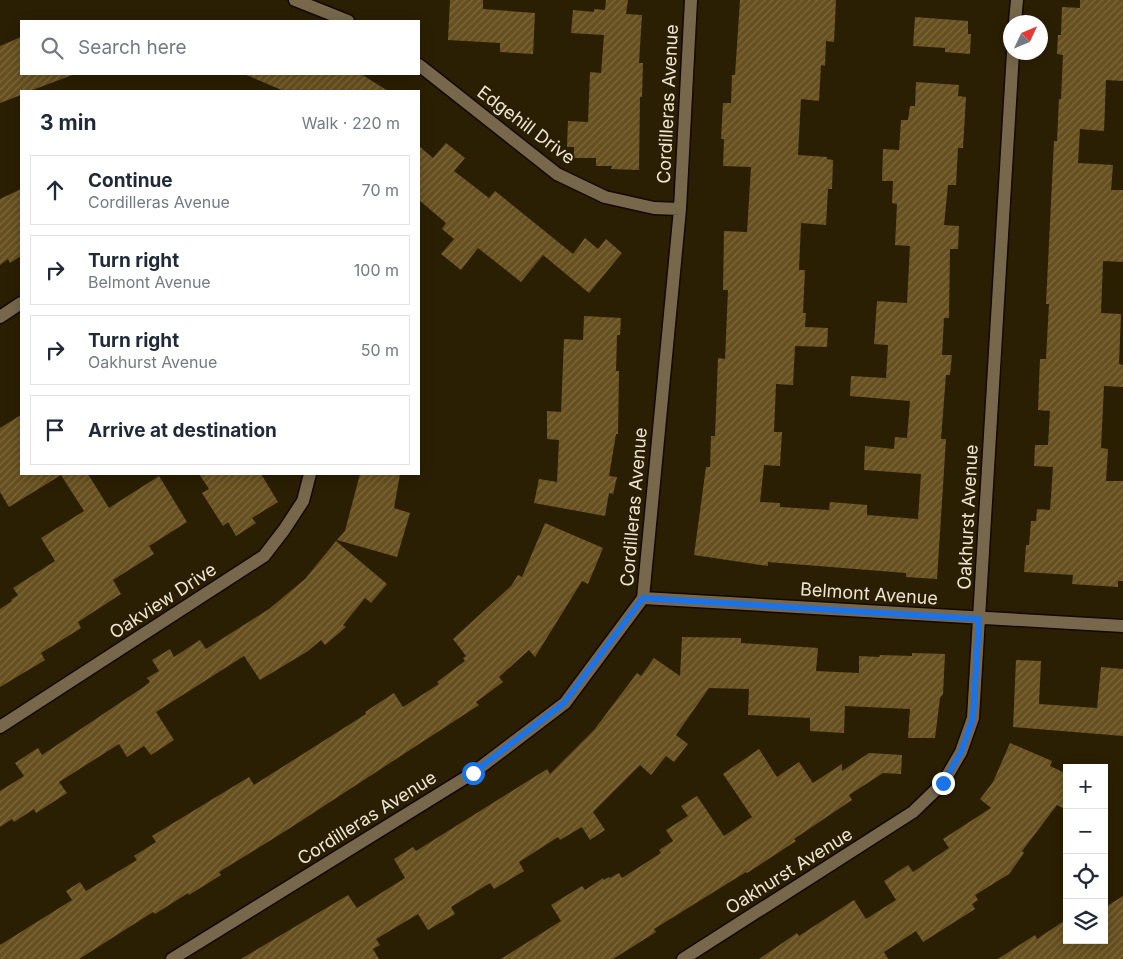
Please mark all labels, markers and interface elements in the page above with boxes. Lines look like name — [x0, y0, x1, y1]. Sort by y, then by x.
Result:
north arrow — [1003, 15, 1048, 60]
search box — [20, 20, 420, 75]
street label: Cordilleras Avenue — [653, 24, 682, 184]
icon: search — [38, 34, 66, 62]
text: Search here — [78, 36, 187, 59]
street label: Edgehill Drive — [473, 81, 579, 168]
text: 3 min — [40, 110, 96, 135]
text: Walk · 220 m — [302, 113, 400, 133]
text: Continue — [88, 169, 173, 192]
icon: ahead — [41, 176, 69, 204]
text: 70 m — [362, 180, 399, 200]
text: Cordilleras Avenue — [88, 192, 230, 212]
text: Turn right — [88, 249, 179, 272]
icon: right — [41, 256, 69, 284]
text: 100 m — [354, 260, 399, 280]
text: Belmont Avenue — [88, 272, 211, 292]
text: Turn right — [88, 329, 179, 352]
icon: right — [41, 336, 69, 364]
text: 50 m — [361, 340, 399, 360]
text: Oakhurst Avenue — [88, 352, 217, 372]
icon: arrive — [41, 416, 69, 444]
text: Arrive at destination — [88, 419, 277, 442]
street label: Cordilleras Avenue — [616, 426, 651, 587]
street label: Oakhurst Avenue — [953, 444, 982, 590]
street label: Oakview Drive — [105, 558, 220, 643]
street label: Belmont Avenue — [799, 578, 939, 609]
route start — [462, 762, 485, 785]
map controls — [1063, 764, 1108, 944]
button: + — [1063, 764, 1108, 809]
street label: Cordilleras Avenue — [293, 766, 440, 869]
route end — [932, 772, 955, 795]
button: − — [1063, 809, 1108, 854]
street label: Oakhurst Avenue — [721, 823, 856, 918]
button: locate — [1063, 854, 1108, 899]
button: layers — [1063, 899, 1108, 944]

